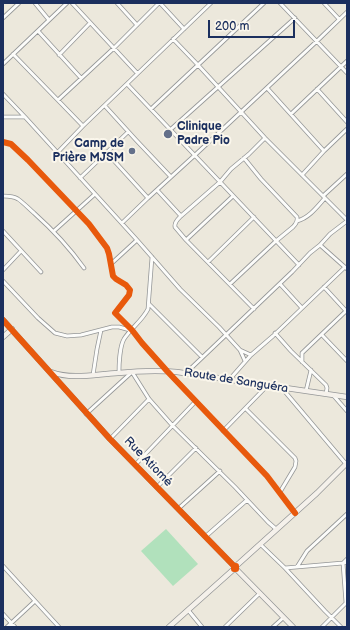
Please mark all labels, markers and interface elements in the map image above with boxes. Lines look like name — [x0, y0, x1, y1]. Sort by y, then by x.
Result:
scale bar — [210, 12, 297, 38]
text: 200 m — [215, 19, 249, 34]
place label: Clinique Padre Pio — [177, 120, 230, 148]
marker: Clinique Padre Pio — [162, 128, 174, 140]
place label: Camp de Prière MJSM — [53, 137, 124, 165]
marker: Camp de Prière MJSM — [127, 146, 137, 156]
street label: Route de Sanguéra — [183, 366, 289, 396]
street label: Rue Atiomé — [121, 434, 175, 490]

